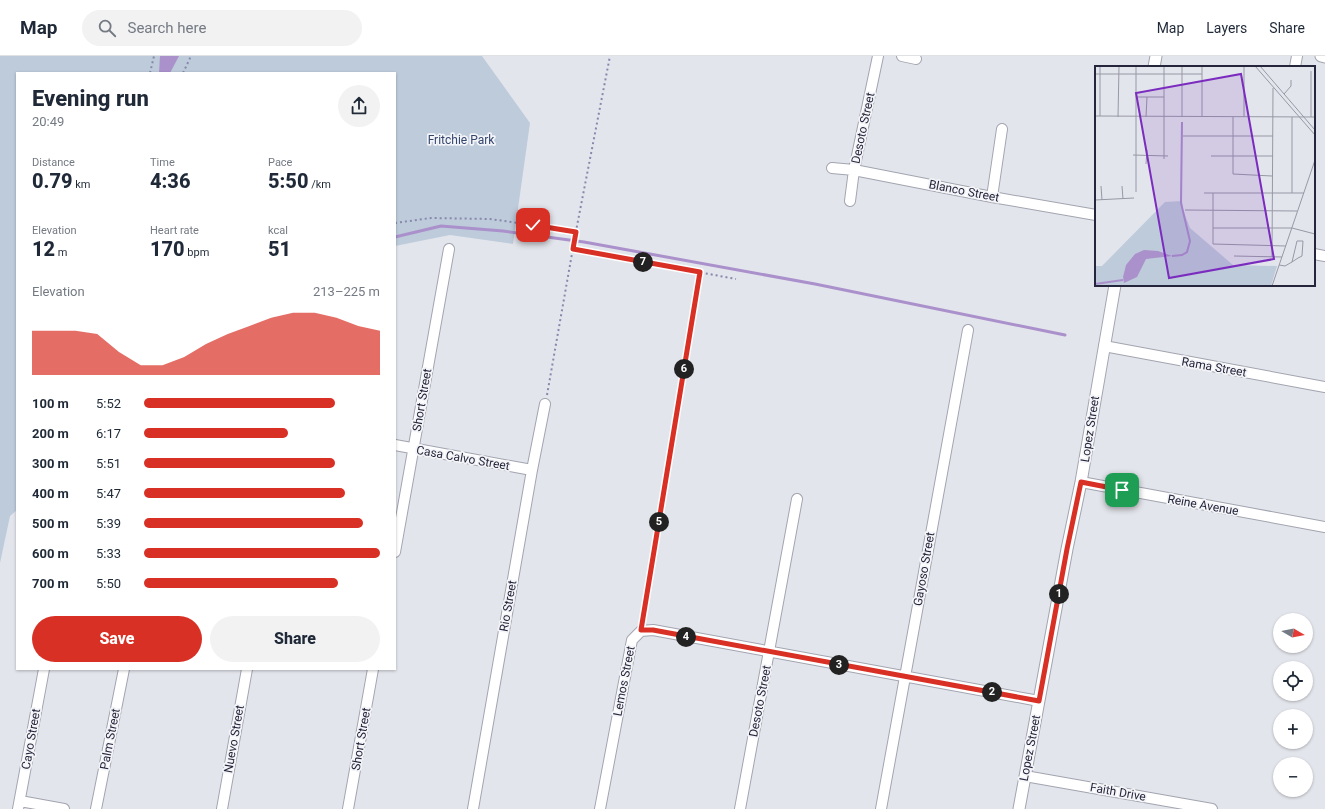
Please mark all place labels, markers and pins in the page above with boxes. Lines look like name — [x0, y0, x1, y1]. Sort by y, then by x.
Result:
pin — [516, 208, 550, 242]
pin: 7 — [633, 252, 653, 272]
pin: 6 — [674, 359, 694, 379]
pin — [1105, 473, 1139, 507]
pin: 5 — [649, 512, 669, 532]
pin: 1 — [1049, 584, 1069, 604]
pin: 4 — [676, 627, 696, 647]
pin: 3 — [829, 655, 849, 675]
pin: 2 — [982, 682, 1002, 702]

